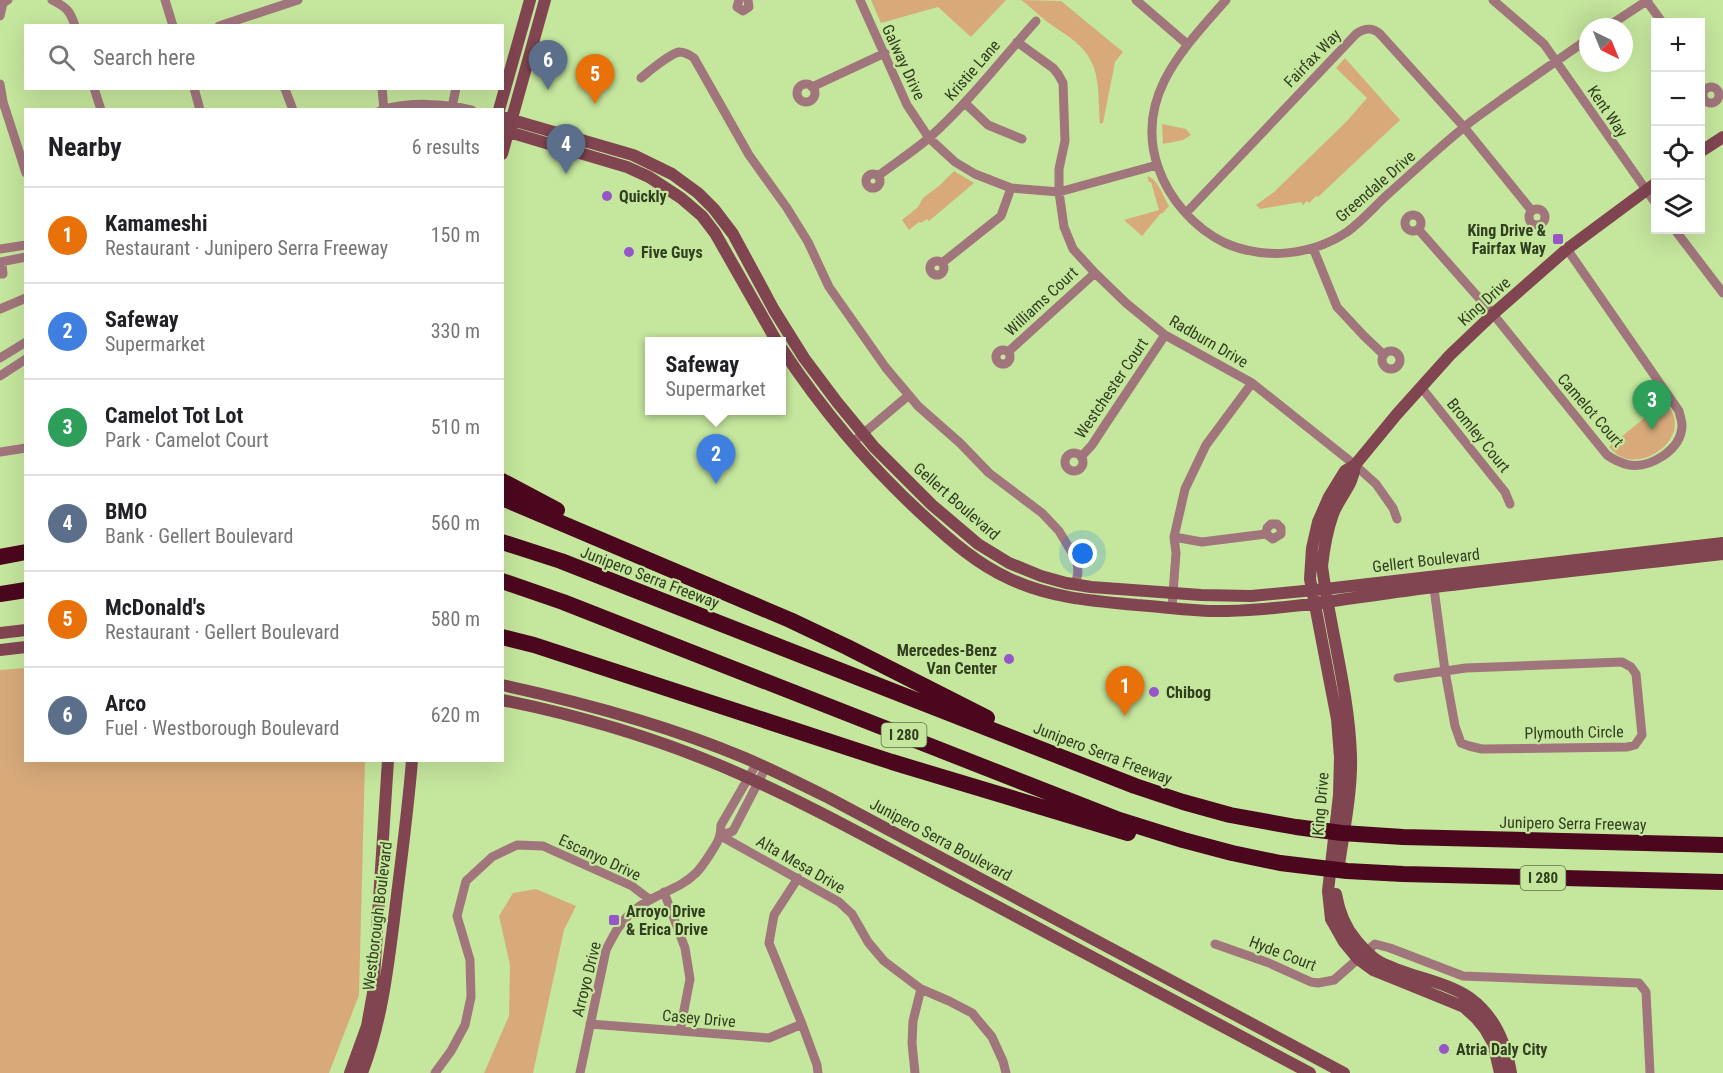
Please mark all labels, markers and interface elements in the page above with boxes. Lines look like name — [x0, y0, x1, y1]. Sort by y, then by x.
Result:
north arrow — [1579, 18, 1633, 72]
map controls — [1651, 18, 1705, 234]
button: + — [1651, 18, 1705, 72]
street label: Galway Drive — [878, 21, 929, 103]
search box — [24, 24, 504, 90]
street label: Fairfax Way — [1280, 25, 1345, 91]
street label: Kristie Lane — [941, 36, 1004, 105]
pin: 6 — [528, 40, 568, 90]
icon: search — [45, 41, 78, 74]
text: Search here — [93, 45, 195, 70]
pin: 5 — [576, 54, 614, 104]
button: − — [1651, 72, 1705, 126]
street label: Kent Way — [1583, 82, 1632, 141]
pin: 4 — [546, 124, 586, 174]
button: locate — [1651, 126, 1705, 180]
text: Nearby — [48, 132, 122, 162]
text: 6 results — [412, 135, 480, 159]
street label: Greendale Drive — [1332, 147, 1419, 226]
button: layers — [1651, 180, 1705, 234]
place label: Quickly — [619, 187, 667, 206]
marker: Quickly — [600, 189, 614, 203]
text: Kamameshi — [105, 211, 207, 236]
place label: King Drive & Fairfax Way — [1467, 221, 1546, 258]
text: 1 — [62, 223, 73, 247]
text: 150 m — [431, 223, 480, 247]
marker: King Drive & Fairfax Way — [1551, 232, 1565, 246]
text: Restaurant · Junipero Serra Freeway — [105, 236, 388, 260]
place label: Five Guys — [641, 243, 703, 262]
marker: Five Guys — [622, 245, 636, 259]
street label: Williams Court — [1001, 263, 1082, 340]
street label: King Drive — [1454, 273, 1514, 330]
text: Safeway — [105, 307, 179, 332]
street label: Radburn Drive — [1166, 311, 1252, 372]
text: 2 — [62, 319, 73, 343]
text: 330 m — [431, 319, 480, 343]
text: Supermarket — [105, 332, 205, 356]
street label: Westchester Court — [1071, 334, 1152, 442]
popup — [645, 337, 786, 415]
text: Safeway — [665, 352, 739, 377]
street label: Camelot Court — [1554, 370, 1628, 451]
text: Supermarket — [665, 377, 766, 401]
pin: 3 — [1632, 380, 1672, 430]
street label: Bromley Court — [1443, 394, 1514, 476]
text: Camelot Tot Lot — [105, 403, 243, 428]
text: 3 — [62, 415, 73, 439]
text: 510 m — [431, 415, 480, 439]
text: Park · Camelot Court — [105, 428, 269, 452]
pin: 2 — [696, 434, 736, 484]
street label: Gellert Boulevard — [910, 459, 1004, 544]
text: BMO — [105, 499, 147, 524]
text: 4 — [62, 511, 73, 535]
text: 560 m — [431, 511, 480, 535]
text: Bank · Gellert Boulevard — [105, 524, 293, 548]
your location — [1068, 539, 1097, 568]
street label: Junipero Serra Freeway — [578, 542, 722, 613]
street label: Gellert Boulevard — [1371, 544, 1481, 577]
text: McDonald's — [105, 595, 205, 620]
text: 5 — [62, 607, 73, 631]
text: 580 m — [431, 607, 480, 631]
text: Restaurant · Gellert Boulevard — [105, 620, 339, 644]
place label: Mercedes-Benz Van Center — [897, 641, 997, 678]
marker: Mercedes-Benz Van Center — [1002, 652, 1016, 666]
pin: 1 — [1106, 666, 1144, 716]
place label: Chibog — [1166, 683, 1211, 702]
marker: Chibog — [1147, 685, 1161, 699]
text: Arco — [105, 691, 146, 716]
text: 6 — [62, 703, 73, 727]
text: 620 m — [431, 703, 480, 727]
text: Fuel · Westborough Boulevard — [105, 716, 339, 740]
street label: Junipero Serra Freeway — [1031, 718, 1175, 789]
street label: Plymouth Circle — [1524, 722, 1624, 743]
road number: I 280 — [882, 723, 926, 747]
street label: King Drive — [1308, 772, 1333, 837]
street label: Junipero Serra Boulevard — [867, 794, 1015, 885]
street label: Junipero Serra Freeway — [1499, 813, 1647, 834]
street label: Escanyo Drive — [556, 830, 644, 885]
street label: Alta Mesa Drive — [753, 831, 848, 897]
street label: Westborough Boulevard — [359, 841, 396, 992]
road number: I 280 — [1520, 866, 1566, 890]
place label: Arroyo Drive & Erica Drive — [626, 902, 708, 939]
marker: Arroyo Drive & Erica Drive — [607, 913, 621, 927]
street label: Hyde Court — [1247, 932, 1319, 975]
street label: Arroyo Drive — [568, 940, 605, 1019]
street label: Casey Drive — [661, 1006, 736, 1031]
place label: Atria Daly City — [1456, 1040, 1547, 1059]
marker: Atria Daly City — [1437, 1042, 1451, 1056]

